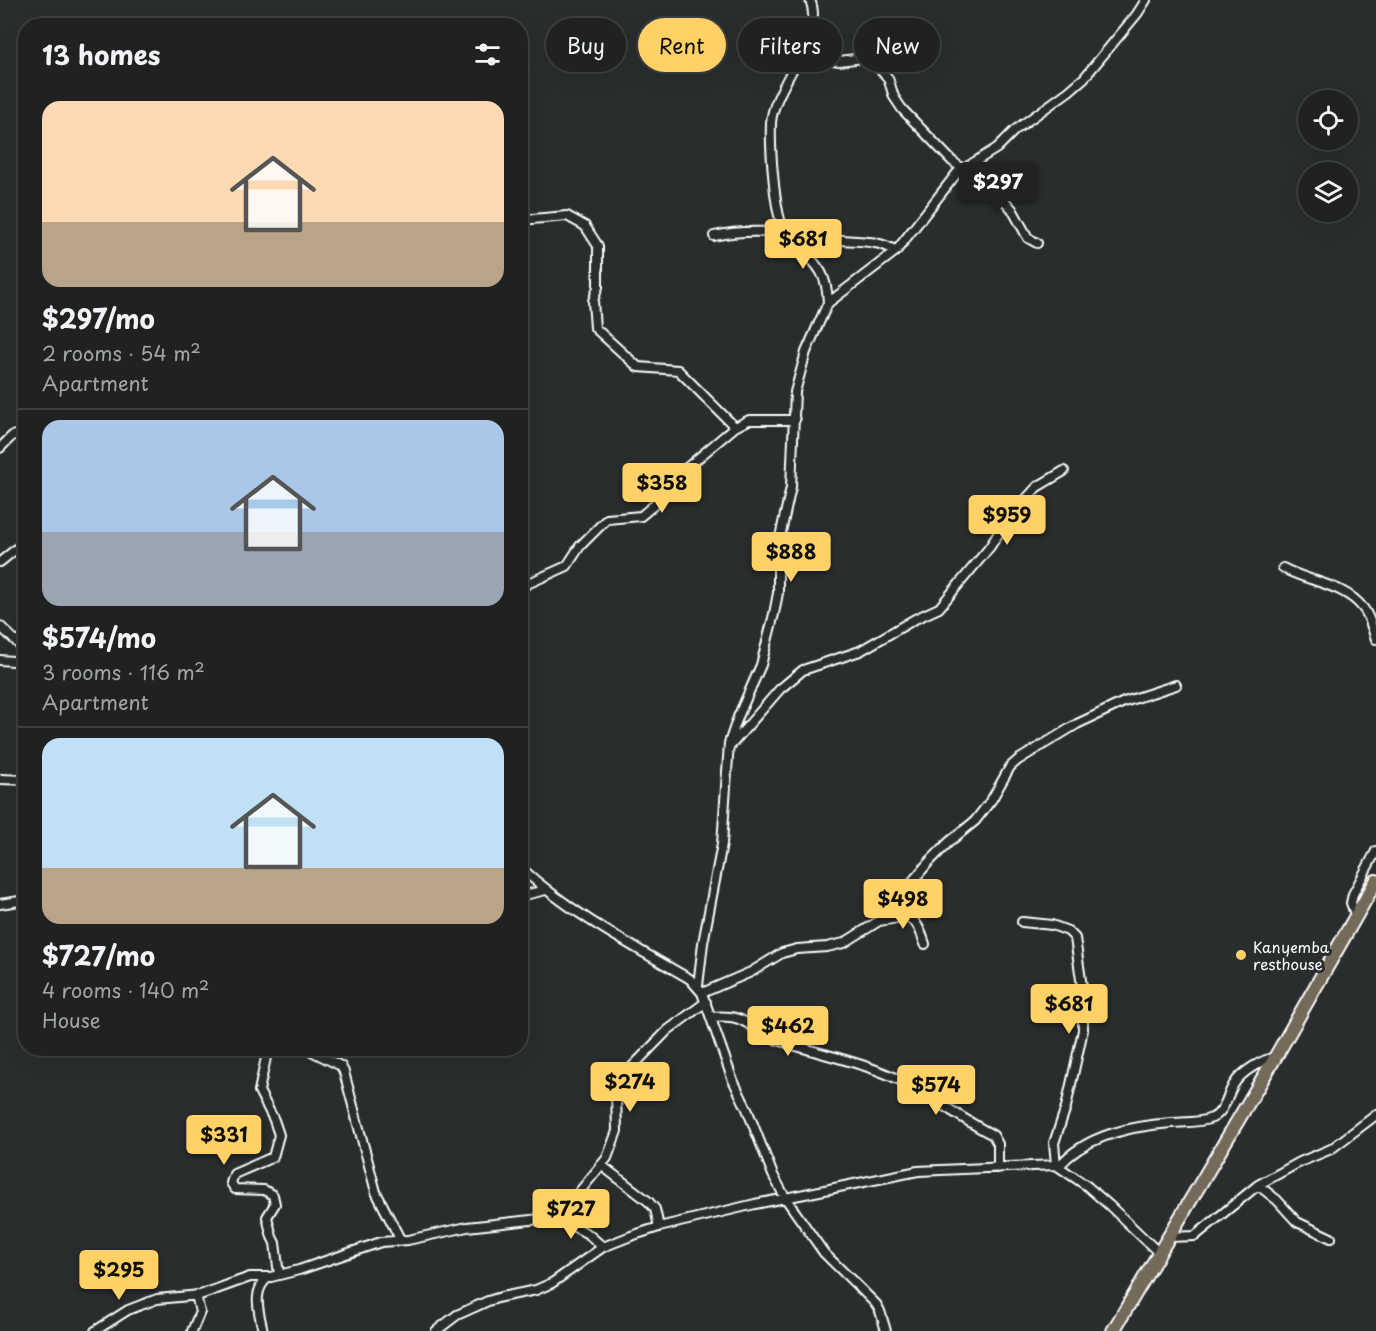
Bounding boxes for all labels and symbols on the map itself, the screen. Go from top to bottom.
pin: $297 [962,162,1034,213]
pin: $681 [767,219,839,270]
pin: $358 [626,463,698,514]
pin: $959 [971,495,1043,546]
pin: $888 [755,532,827,583]
pin: $498 [867,879,939,930]
place label: Kanyemba resthouse [1253,935,1330,975]
marker: Kanyemba resthouse [1234,948,1248,962]
pin: $681 [1033,984,1105,1035]
pin: $462 [752,1006,824,1057]
pin: $274 [594,1062,666,1113]
pin: $574 [900,1065,972,1116]
pin: $331 [188,1115,260,1166]
pin: $727 [535,1189,607,1240]
pin: $295 [83,1250,155,1301]

